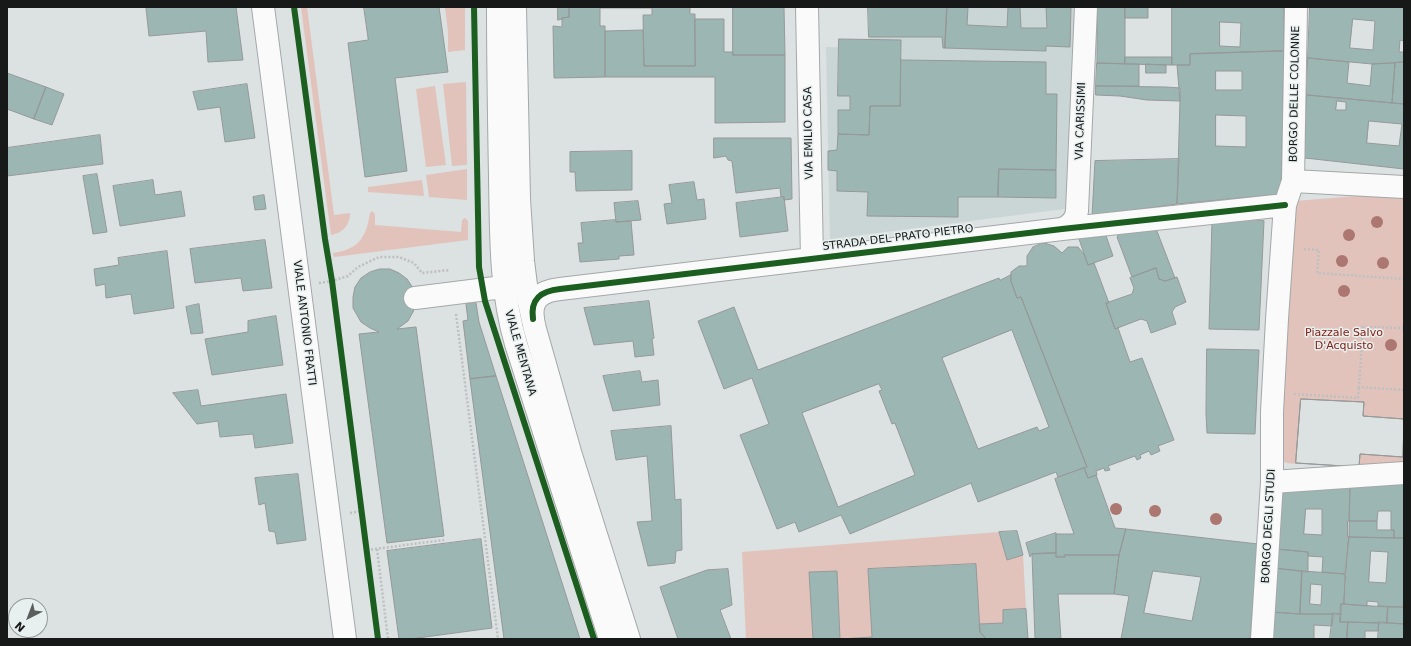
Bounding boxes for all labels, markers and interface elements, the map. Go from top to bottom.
street label: BORGO DELLE COLONNE [1287,26,1303,162]
street label: VIA CARISSIMI [1073,82,1089,160]
street label: VIA EMILIO CASA [802,86,816,180]
street label: STRADA DEL PRATO PIETRO [822,222,974,254]
street label: VIALE ANTONIO FRATTI [290,260,318,386]
street label: VIALE MENTANA [501,309,539,397]
park label: Piazzale Salvo D'Acquisto [1305,326,1383,352]
street label: BORGO DEGLI STUDI [1259,468,1279,584]
north arrow [8,598,48,638]
text: N [13,619,28,634]

